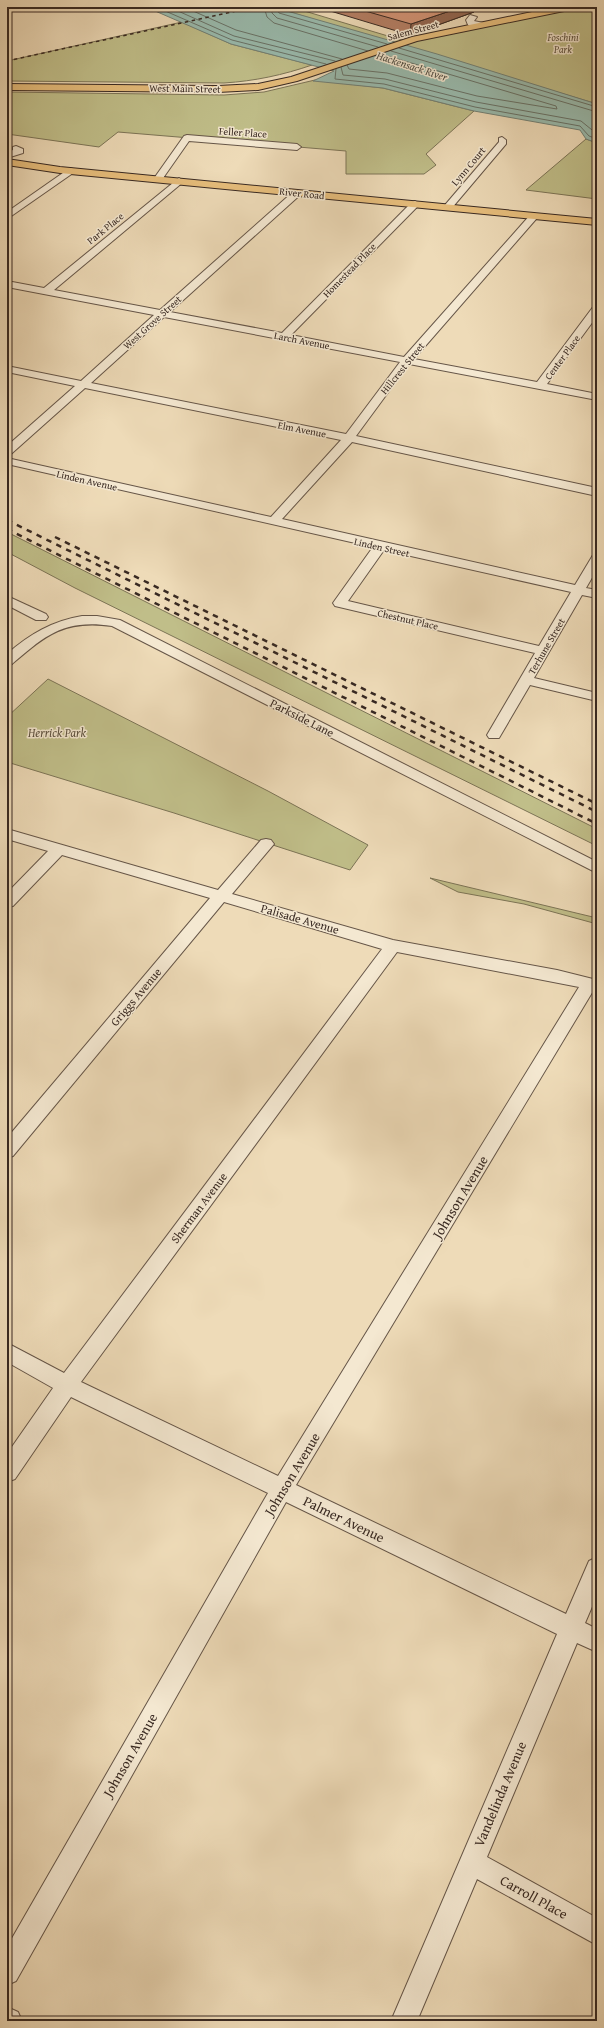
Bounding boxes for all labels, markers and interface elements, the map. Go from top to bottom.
street label: Salem Street [386,16,441,45]
park label: Foschini Park [546,30,579,57]
water label: Hackensack River [374,47,450,85]
street label: West Main Street [149,80,221,97]
street label: Feller Place [219,123,268,142]
street label: Lynn Court [448,143,489,189]
street label: River Road [279,184,326,203]
street label: Park Place [84,209,127,248]
street label: Homestead Place [319,239,380,301]
street label: West Grove Street [120,292,185,353]
street label: Larch Avenue [273,328,331,353]
street label: Center Place [541,331,584,383]
street label: Hillcrest Street [377,339,428,398]
street label: Elm Avenue [276,417,328,442]
street label: Linden Avenue [55,466,119,495]
street label: Linden Street [353,534,412,561]
street label: Chestnut Place [376,605,440,634]
street label: Terhune Street [524,615,569,677]
street label: Parkside Lane [267,694,338,741]
park label: Herrick Park [27,724,87,741]
street label: Palisade Avenue [259,899,342,938]
street label: Griggs Avenue [106,964,165,1030]
street label: Johnson Avenue [426,1151,493,1244]
street label: Sherman Avenue [166,1168,231,1247]
street label: Johnson Avenue [258,1428,325,1521]
street label: Palmer Avenue [300,1491,388,1547]
street label: Johnson Avenue [97,1709,162,1802]
street label: Vandelinda Avenue [469,1738,531,1850]
street label: Carroll Place [497,1870,572,1924]

